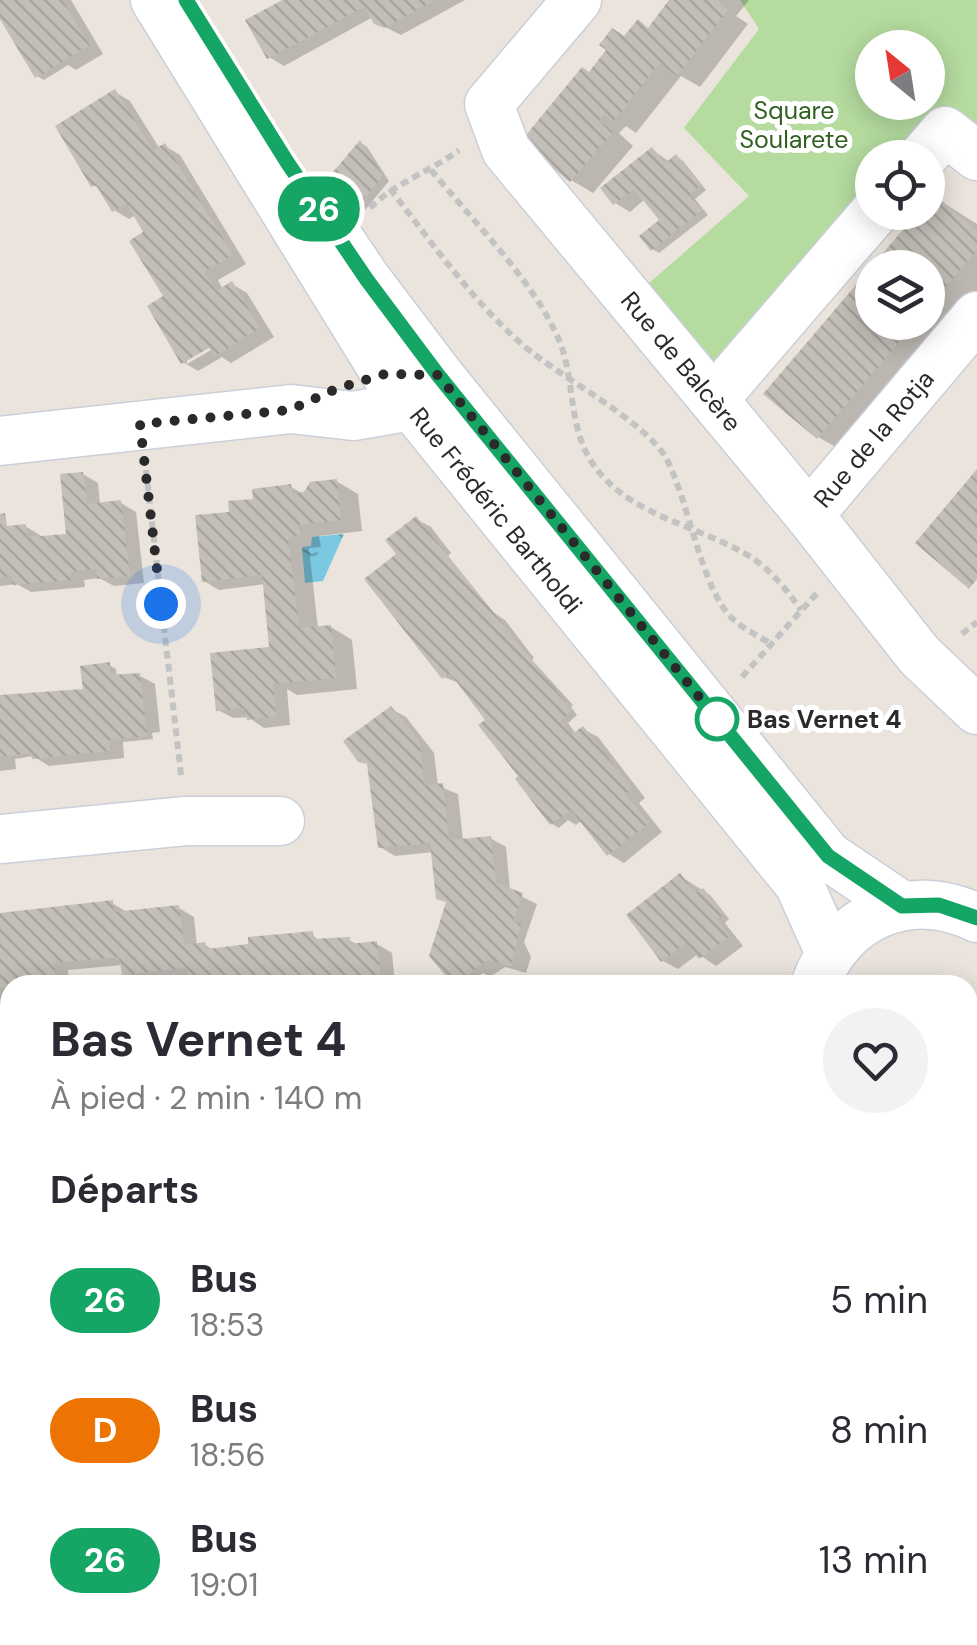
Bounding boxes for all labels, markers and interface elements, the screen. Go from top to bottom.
north arrow [855,30,945,120]
map controls [855,30,945,340]
park label: Square Soularete [739,94,849,156]
button: locate [855,140,945,230]
line badge: 26 [274,176,364,242]
text: 26 [298,186,340,232]
button: layers [855,250,945,340]
street label: Rue de Balcère [613,285,749,439]
street label: Rue de la Rotja [806,363,941,515]
street label: Rue Frédéric Bartholdi [402,401,590,621]
your location [136,579,186,629]
marker: Bas Vernet 4 [696,698,738,740]
place label: Bas Vernet 4 [747,703,901,736]
text: Bas Vernet 4 [50,1008,347,1071]
button: heart [823,1008,928,1113]
text: À pied · 2 min · 140 m [50,1077,362,1119]
text: Départs [50,1165,199,1215]
text: Bus [190,1254,258,1304]
text: 5 min [830,1275,928,1325]
text: 26 [84,1277,126,1323]
text: 18:53 [190,1304,264,1346]
text: Bus [190,1384,258,1434]
text: 8 min [830,1405,928,1455]
text: D [93,1407,117,1453]
text: 18:56 [190,1434,266,1476]
text: Bus [190,1514,258,1564]
text: 13 min [819,1535,928,1585]
text: 26 [84,1537,126,1583]
text: 19:01 [190,1564,258,1606]

